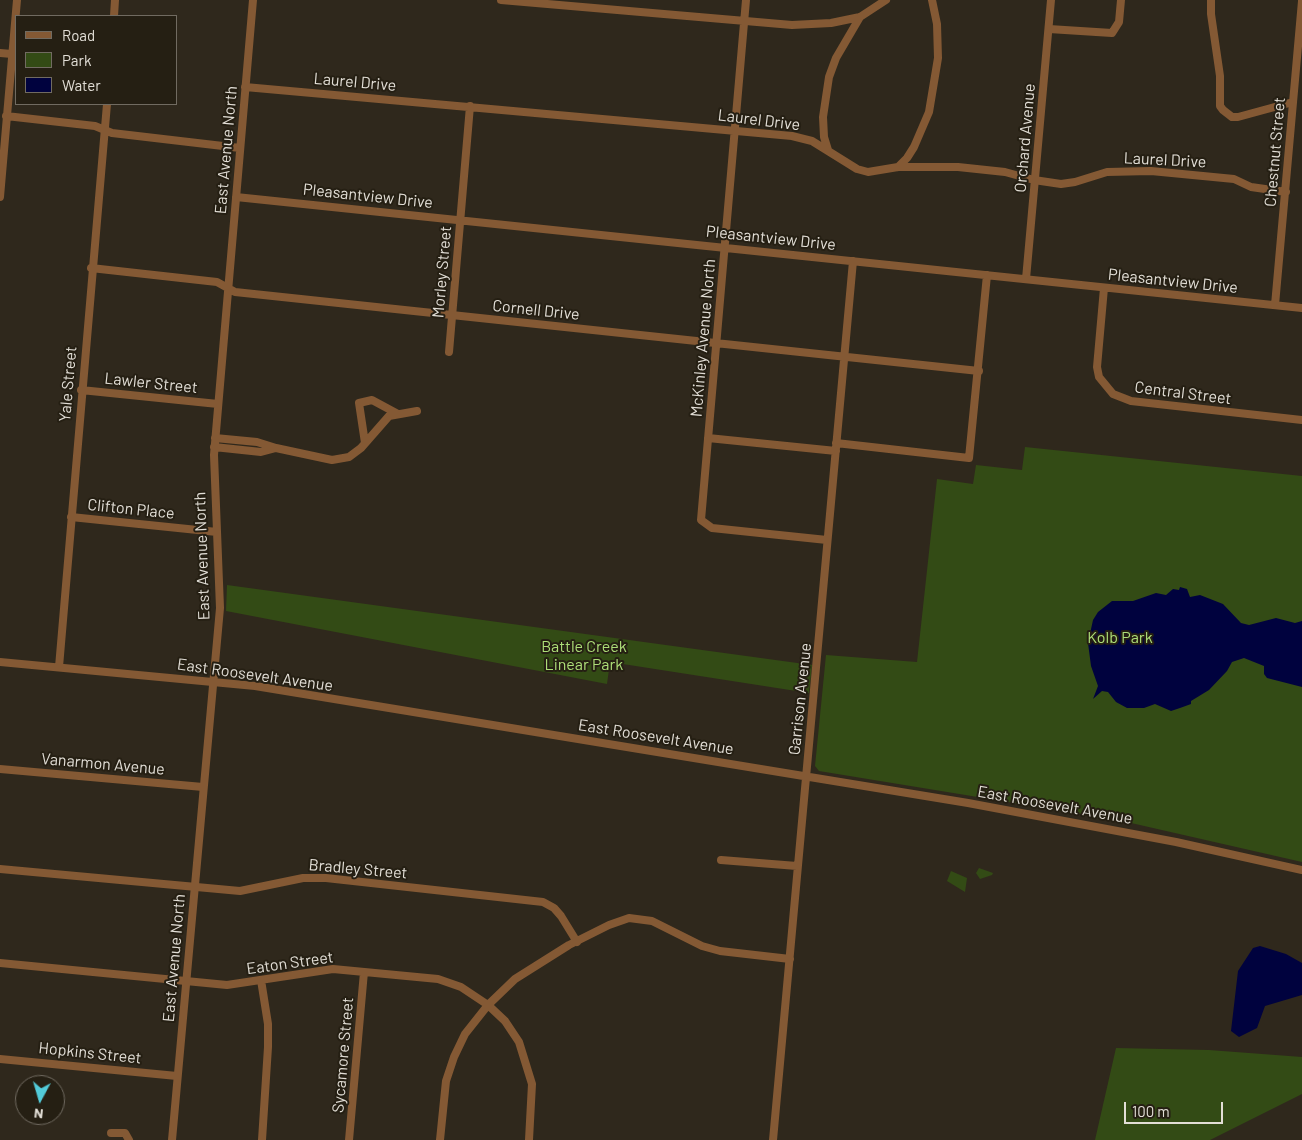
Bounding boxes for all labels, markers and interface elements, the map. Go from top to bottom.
legend [15,15,178,105]
text: Road [62,26,95,44]
text: Park [62,51,91,69]
street label: Laurel Drive [313,69,397,95]
text: Water [62,76,101,94]
street label: Orchard Avenue [1011,83,1039,193]
street label: East Avenue North [211,85,241,215]
street label: Chestnut Street [1261,96,1289,208]
street label: Laurel Drive [717,105,801,135]
street label: Laurel Drive [1123,148,1207,172]
street label: Pleasantview Drive [302,180,434,212]
street label: Pleasantview Drive [705,222,837,254]
street label: Morley Street [428,225,456,319]
street label: McKinley Avenue North [687,258,719,418]
street label: Pleasantview Drive [1107,265,1239,297]
street label: Cornell Drive [491,296,581,324]
street label: Yale Street [55,345,81,423]
street label: Lawler Street [103,369,199,397]
street label: Central Street [1134,378,1232,408]
street label: East Avenue North [190,491,214,621]
street label: Clifton Place [87,495,175,523]
park label: Kolb Park [1087,628,1153,648]
park label: Battle Creek Linear Park [541,637,627,675]
street label: Garrison Avenue [785,642,815,756]
street label: East Roosevelt Avenue [176,655,334,695]
street label: East Roosevelt Avenue [577,715,735,759]
street label: Vanarmon Avenue [40,749,166,779]
street label: East Roosevelt Avenue [976,782,1134,828]
street label: Bradley Street [308,855,408,883]
street label: East Avenue North [159,893,189,1023]
street label: Eaton Street [245,947,335,979]
street label: Sycamore Street [328,996,358,1114]
street label: Hopkins Street [38,1038,142,1068]
north arrow [15,1075,65,1125]
scale bar [1127,1092,1226,1124]
text: 100 m [1132,1102,1170,1120]
text: N [33,1105,44,1123]

